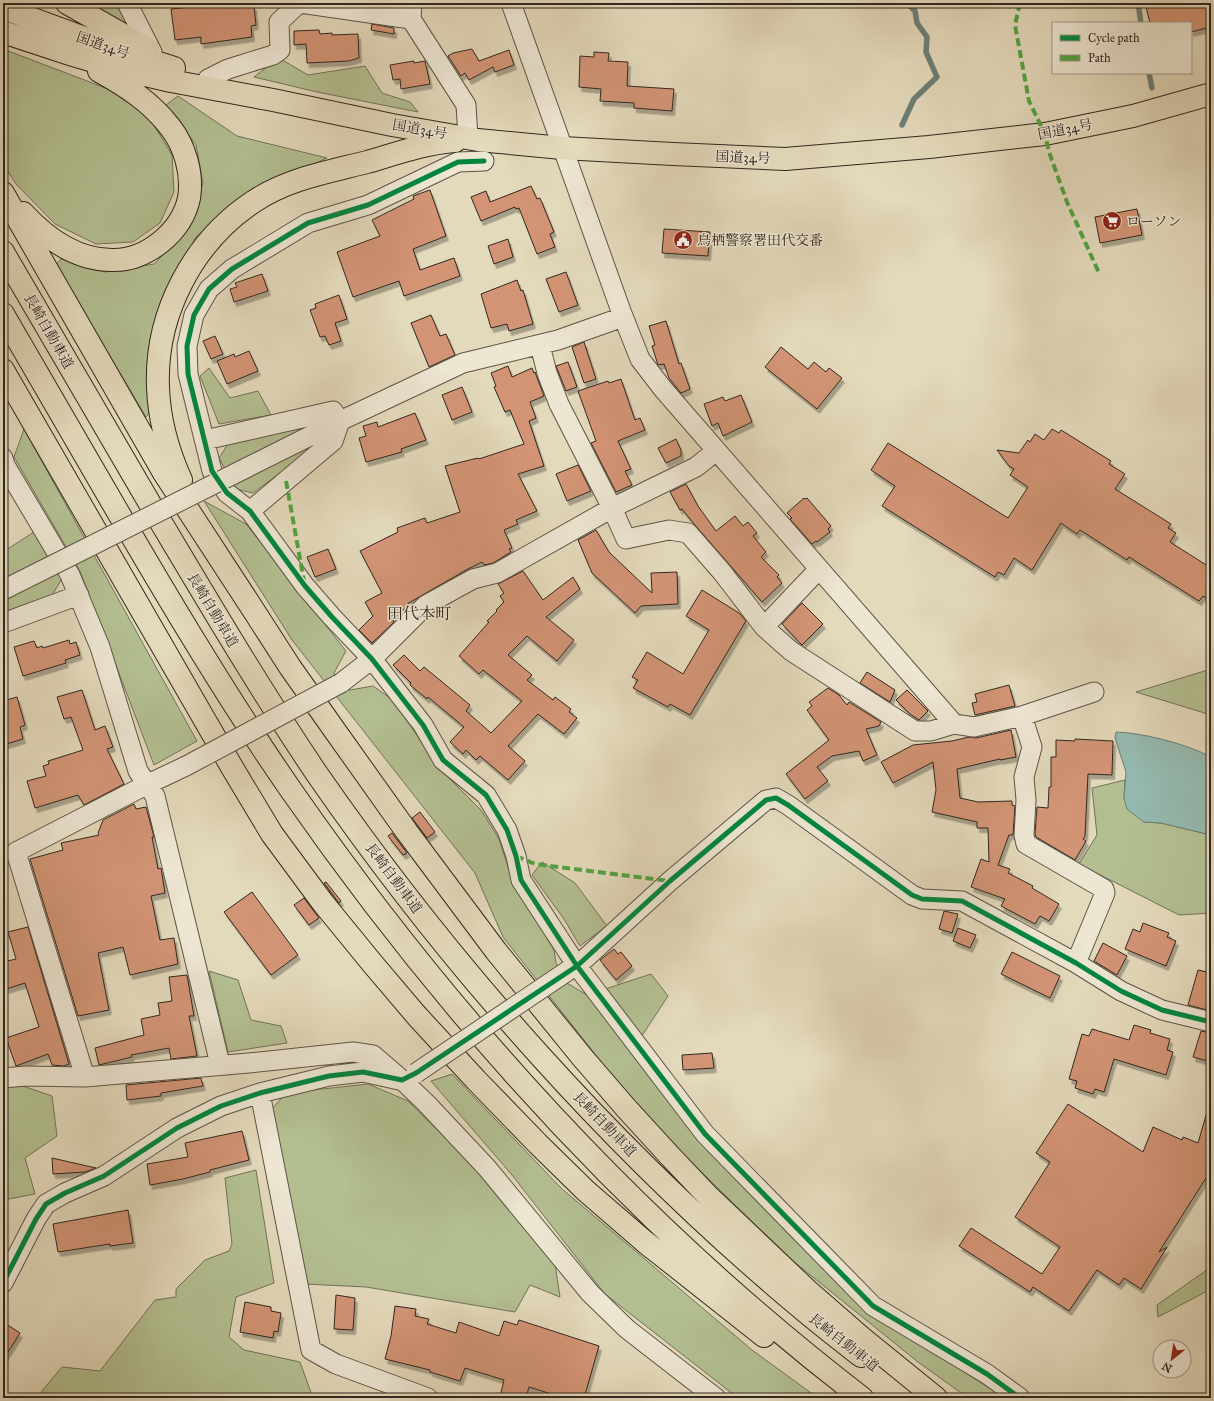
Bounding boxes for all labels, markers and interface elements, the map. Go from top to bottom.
legend [1052,22,1192,74]
street label: 国道34号 [74,28,132,63]
text: Cycle path [1088,31,1140,45]
text: Path [1088,51,1111,65]
street label: 国道34号 [391,116,449,143]
street label: 国道34号 [1036,116,1094,143]
street label: 国道34号 [715,148,771,167]
supermarket icon: ローソン [1101,210,1123,232]
place label: ローソン [1126,213,1181,230]
public building icon: 鳥栖警察署田代交番 [672,229,694,251]
place label: 鳥栖警察署田代交番 [697,232,823,249]
street label: 長崎自動車道 [20,291,77,372]
street label: 長崎自動車道 [184,570,241,651]
district label: 田代本町 [387,604,451,623]
street label: 長崎自動車道 [362,840,426,917]
street label: 長崎自動車道 [569,1088,640,1160]
street label: 長崎自動車道 [805,1310,882,1375]
north arrow [1152,1339,1192,1379]
text: N [1159,1359,1175,1375]

